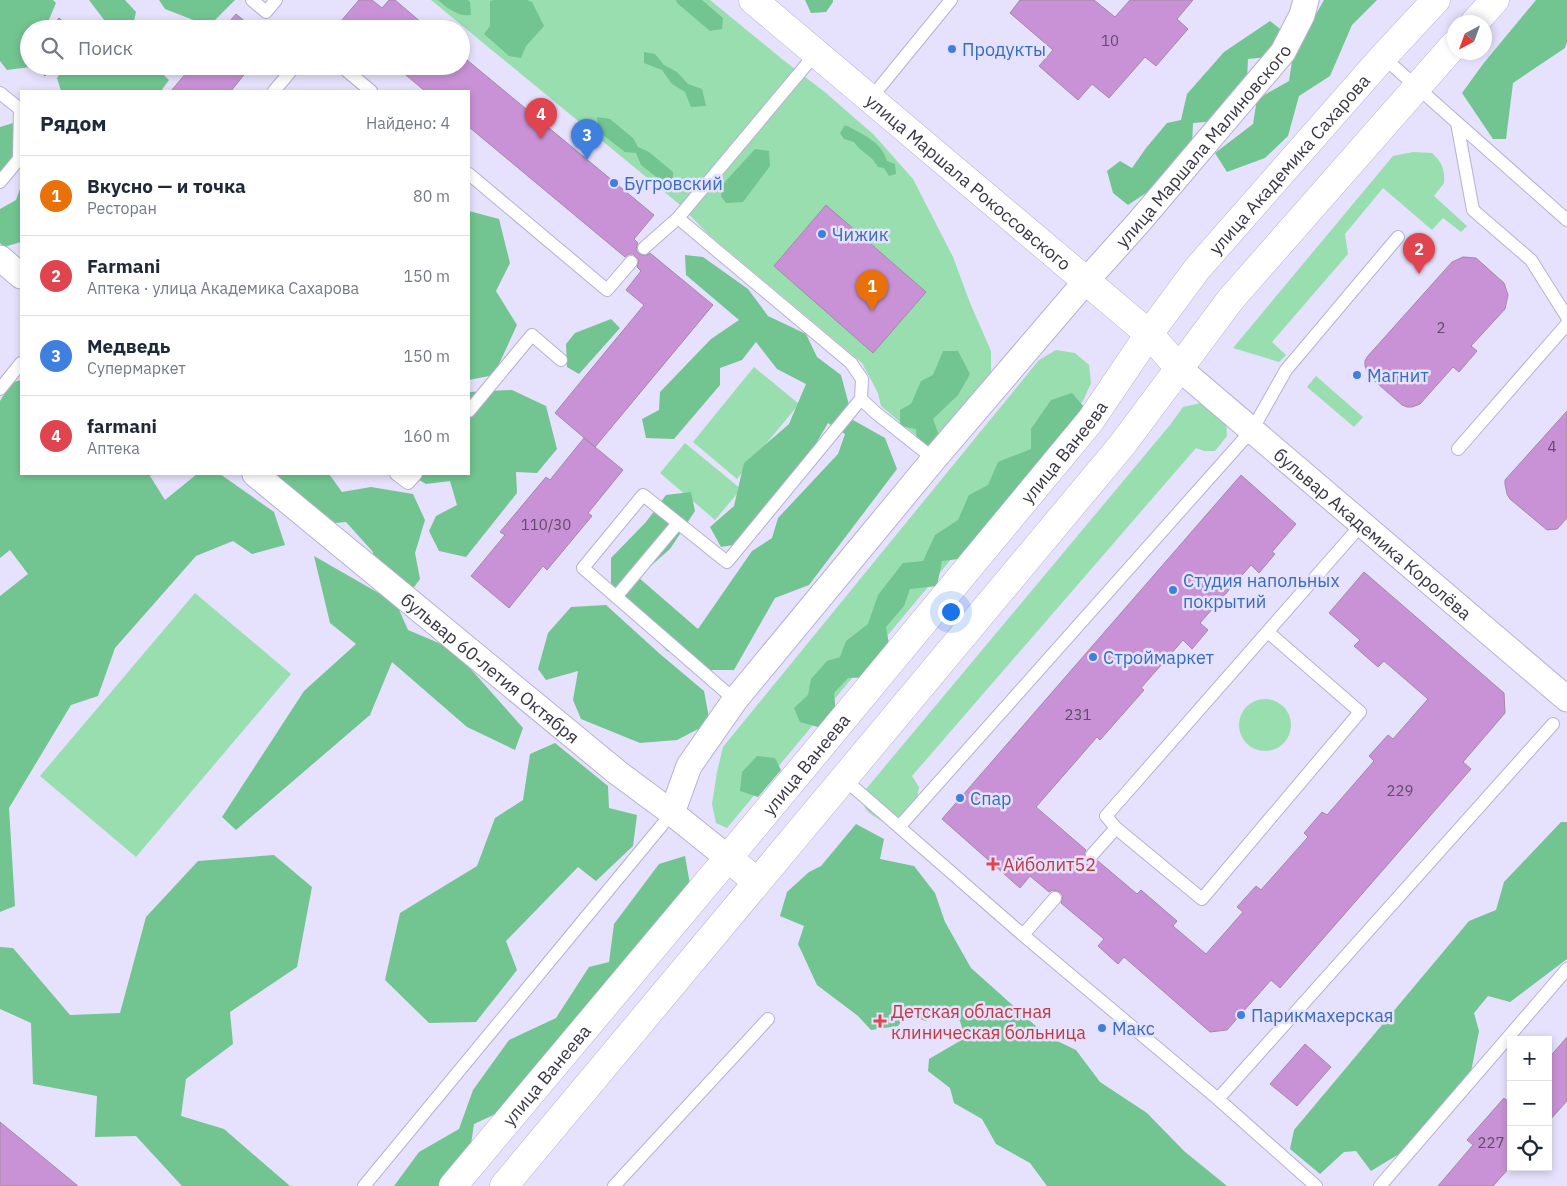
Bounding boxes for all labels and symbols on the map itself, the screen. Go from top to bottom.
north arrow [1447,15,1492,60]
house number: 10 [1101,31,1119,50]
place label: Продукты [962,38,1046,61]
street label: улица Маршала Малиновского [1110,41,1296,252]
marker: Продукты [946,43,958,55]
street label: улица Академика Сахарова [1204,69,1375,259]
street label: улица Маршала Рокоссовского [861,89,1076,275]
pin: 4 [525,98,557,139]
pin: 3 [571,119,603,160]
place label: Бугровский [624,172,723,195]
marker: Бугровский [608,177,620,189]
place label: Чижик [832,223,889,246]
marker: Чижик [816,228,828,240]
pin: 2 [1403,233,1435,274]
pin: 1 [856,270,888,311]
house number: 2 [1436,318,1446,337]
place label: Магнит [1367,364,1429,387]
marker: Магнит [1351,369,1363,381]
street label: улица Ванеева [1015,396,1112,508]
house number: 4 [1547,437,1557,456]
street label: бульвар Академика Королёва [1269,443,1477,625]
house number: 110/30 [521,515,571,534]
place label: Студия напольных покрытий [1183,569,1340,613]
marker: Студия напольных покрытий [1167,584,1179,596]
street label: бульвар 60-летия Октября [396,588,584,748]
your location [938,599,964,625]
place label: Строймаркет [1103,646,1215,669]
marker: Строймаркет [1087,651,1099,663]
house number: 231 [1064,705,1092,724]
street label: улица Ванеева [757,708,855,820]
house number: 229 [1386,781,1414,800]
place label: Спар [970,787,1012,810]
marker: Спар [954,792,966,804]
place label: Айболит52 [1003,853,1096,876]
marker: Айболит52 [987,858,999,870]
place label: Детская областная клиническая больница [891,1000,1086,1044]
place label: Парикмахерская [1251,1004,1394,1027]
marker: Парикмахерская [1235,1009,1247,1021]
marker: Детская областная клиническая больница [873,1014,887,1028]
place label: Макс [1112,1017,1155,1040]
street label: улица Ванеева [497,1019,596,1130]
marker: Макс [1096,1022,1108,1034]
house number: 227 [1477,1133,1505,1152]

